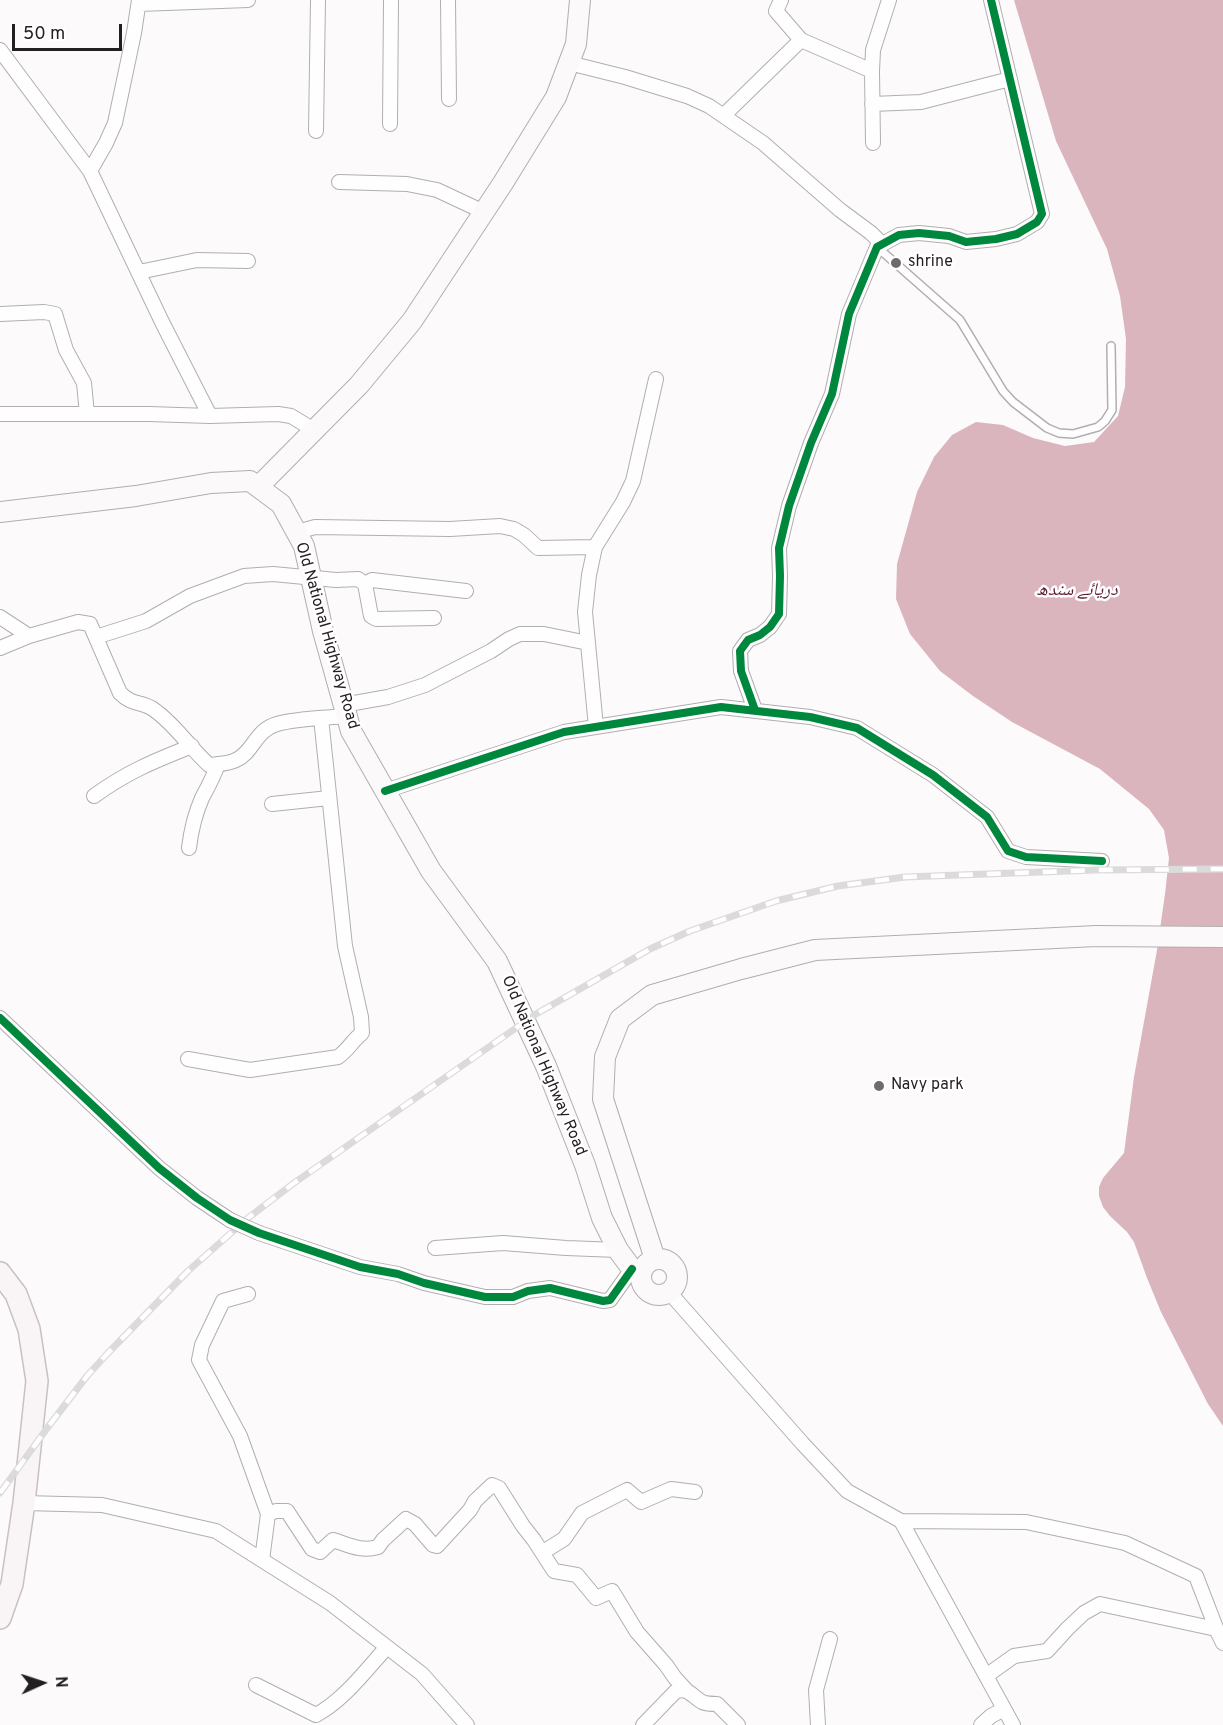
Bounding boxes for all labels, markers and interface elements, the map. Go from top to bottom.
scale bar [15,12,124,50]
text: 50 m [23,23,65,46]
place label: shrine [908,253,953,273]
marker: shrine [889,256,903,270]
street label: Old National Highway Road [290,540,362,732]
water label: دریائے سندھ [1036,580,1118,602]
street label: Old National Highway Road [496,973,590,1159]
place label: Navy park [891,1076,964,1096]
marker: Navy park [872,1079,886,1093]
north arrow [12,1653,72,1713]
text: N [50,1676,70,1688]

